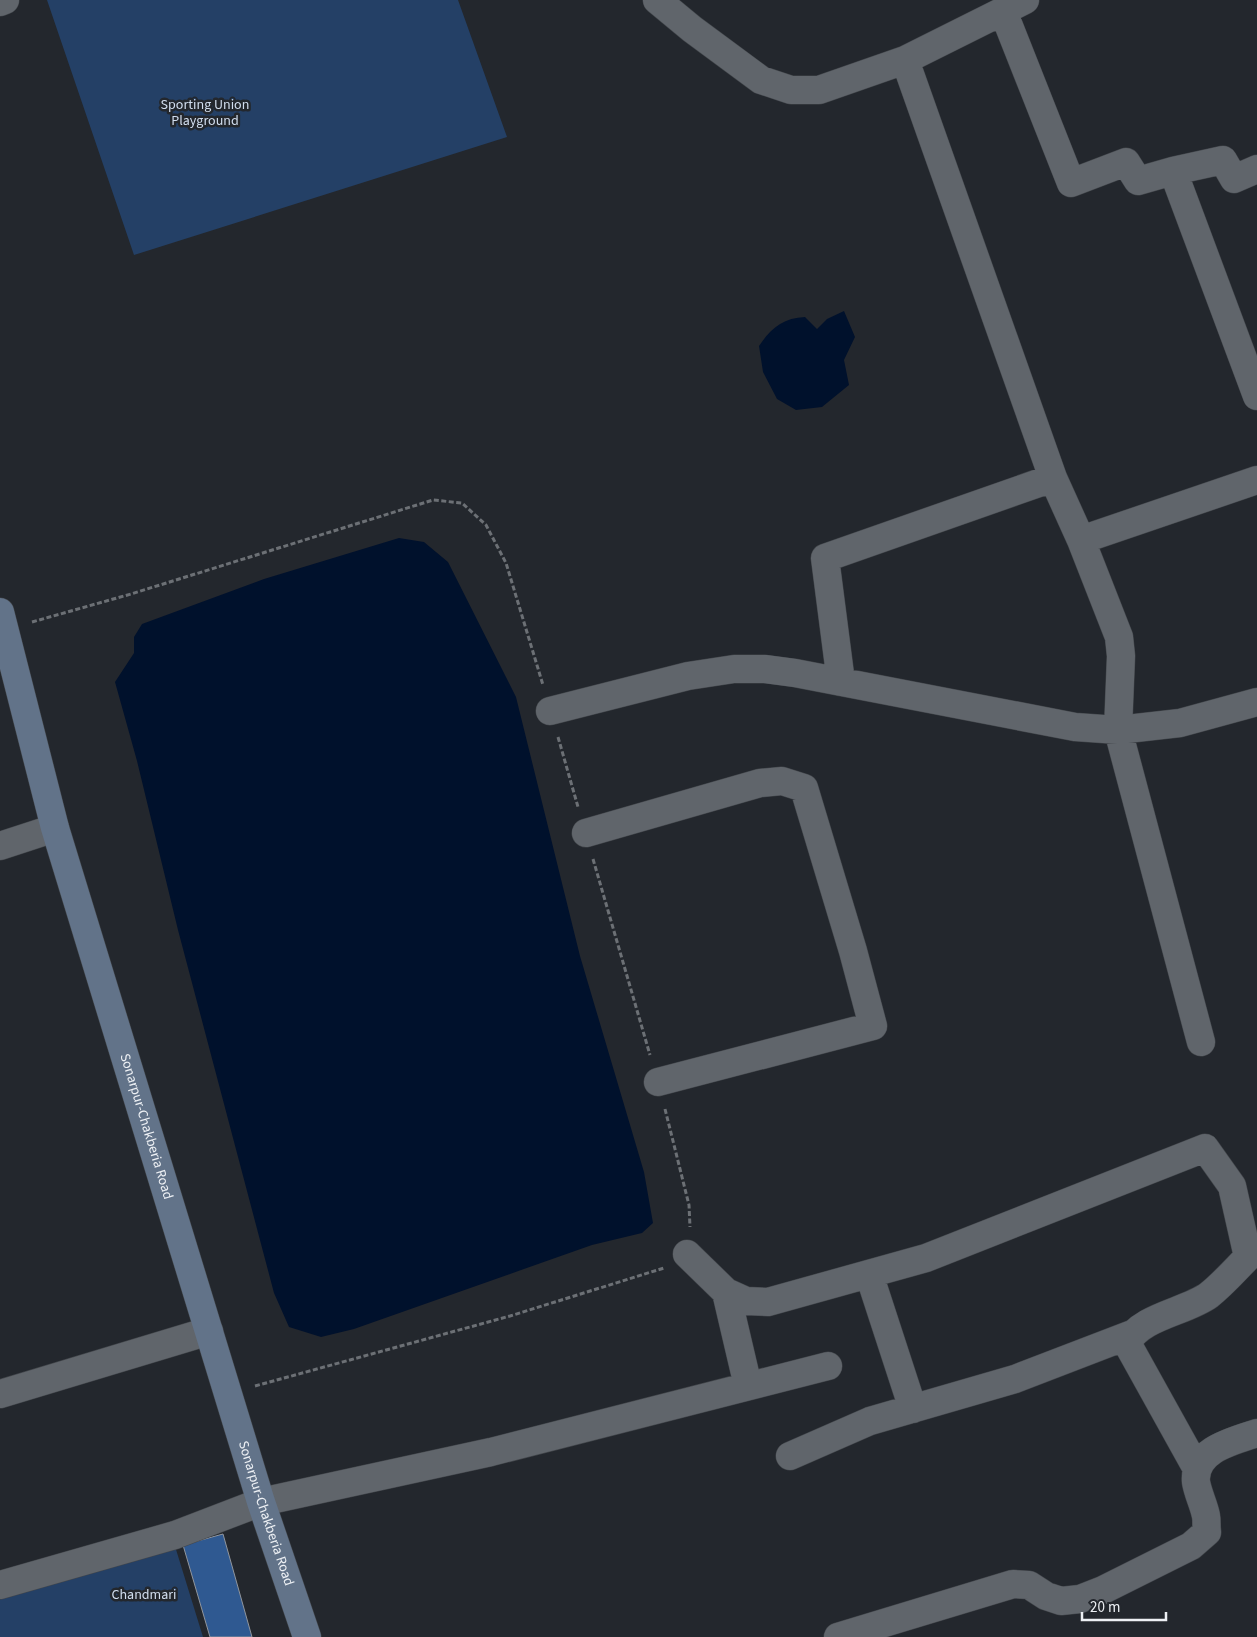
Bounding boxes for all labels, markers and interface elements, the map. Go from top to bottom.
park label: Sporting Union Playground [161,95,249,131]
street label: Sonarpur-Chakberia Road [115,1051,178,1202]
street label: Sonarpur-Chakberia Road [233,1438,299,1589]
park label: Chandmari [111,1585,177,1605]
scale bar [1082,1590,1166,1622]
text: 20 m [1090,1597,1120,1618]

